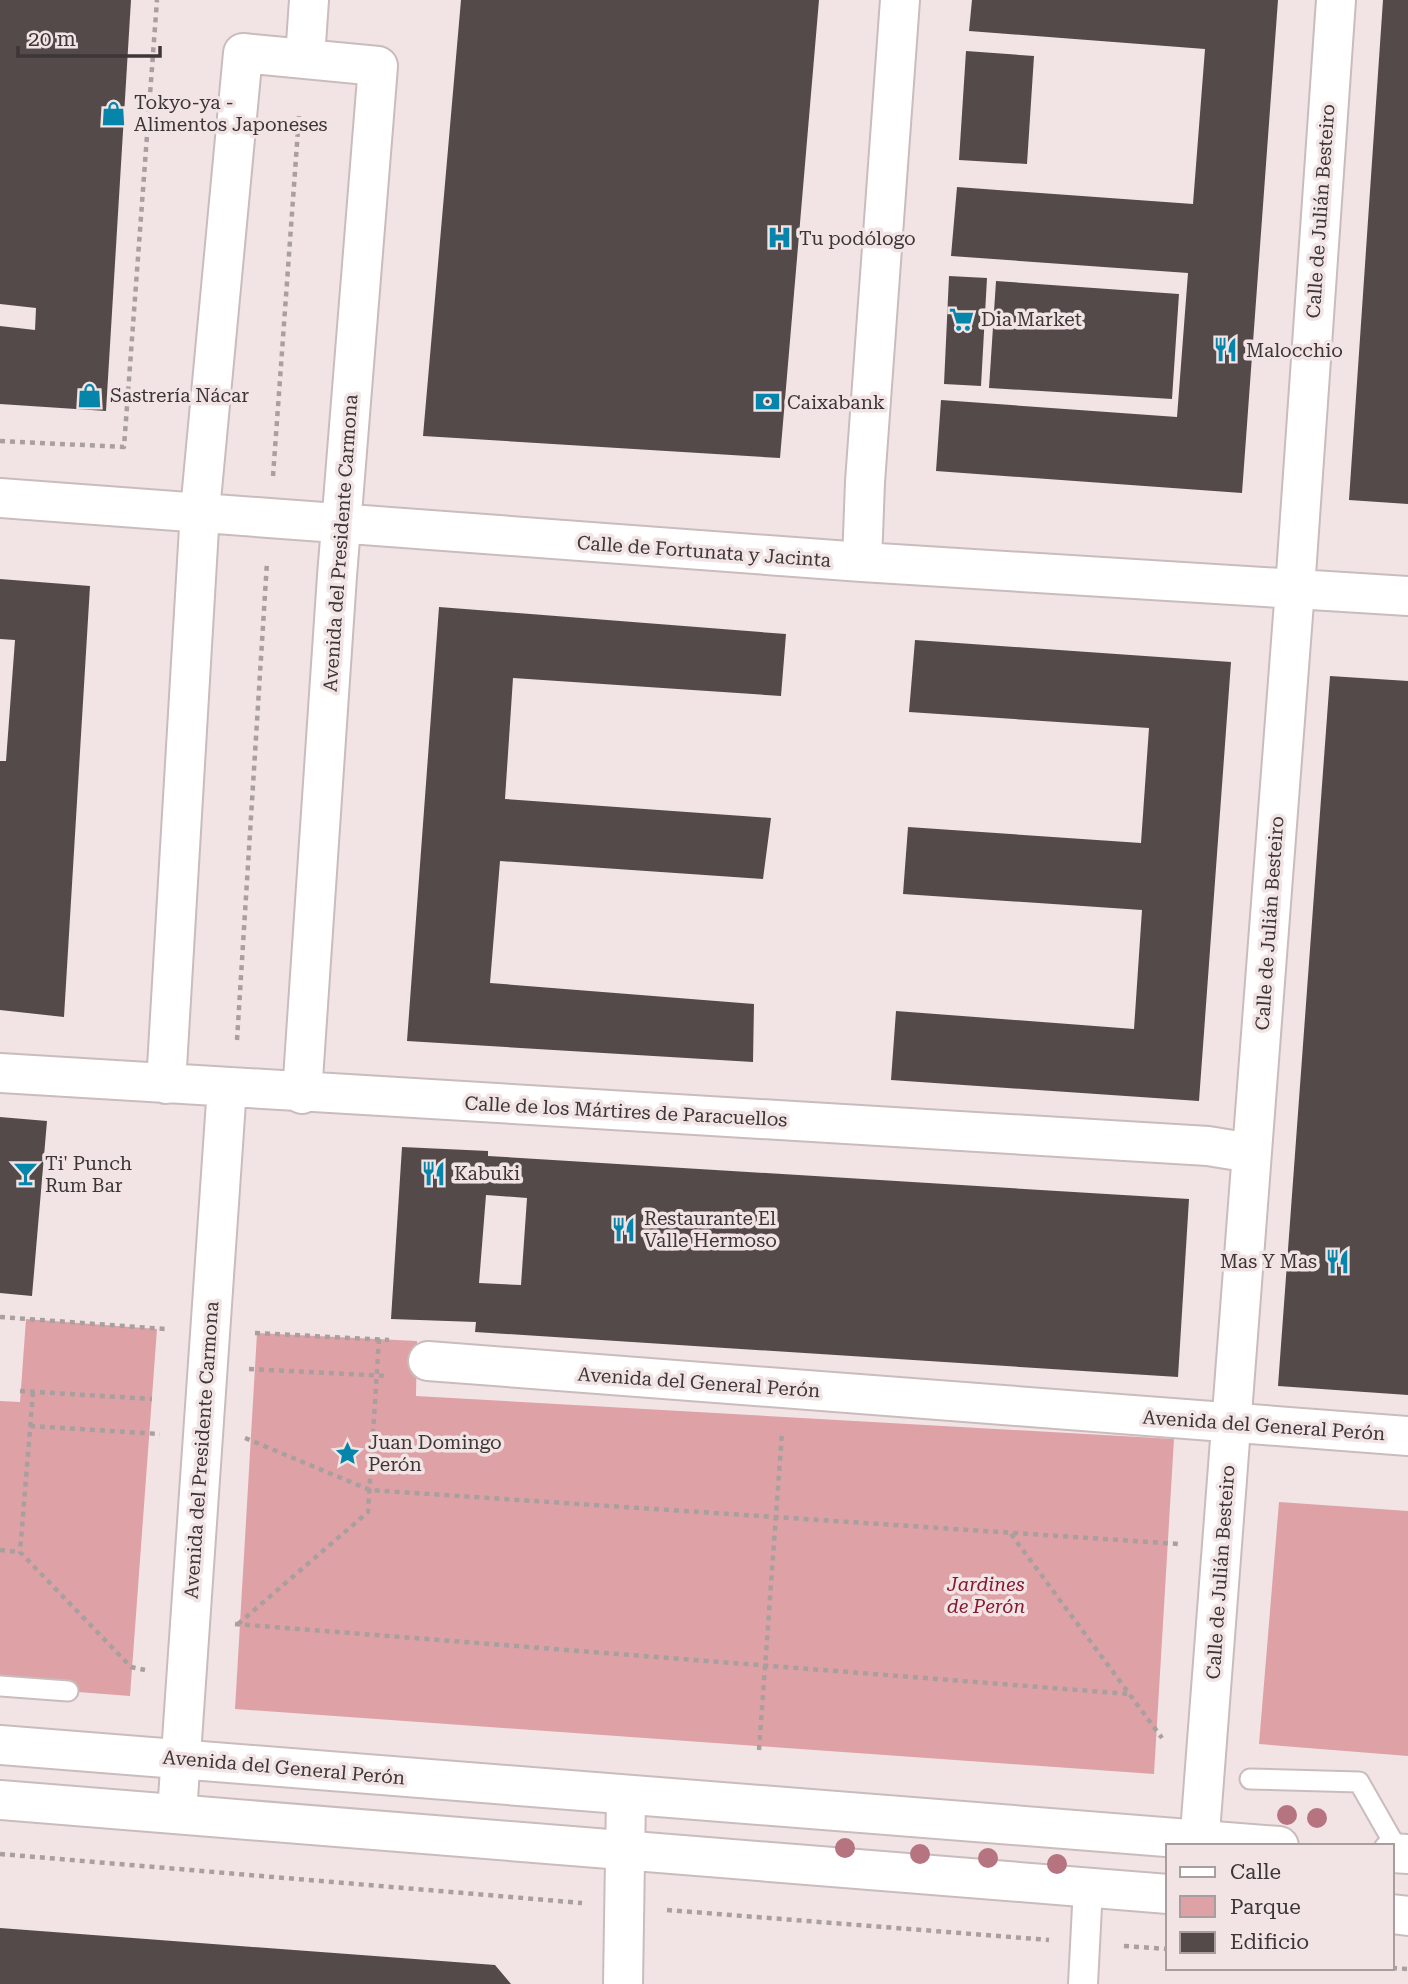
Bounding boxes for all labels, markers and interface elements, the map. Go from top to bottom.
scale bar [18,14,159,58]
text: 20 m [28,27,76,51]
place label: Tokyo-ya - Alimentos Japoneses [134,91,328,136]
shop icon: Tokyo-ya - Alimentos Japoneses [100,99,128,127]
street label: Calle de Julián Besteiro [1302,103,1339,319]
hospital icon: Tu podólogo [765,224,793,252]
place label: Tu podólogo [799,227,916,250]
supermarket icon: Dia Market [947,305,975,333]
place label: Dia Market [981,308,1082,331]
restaurant icon: Malocchio [1212,336,1240,364]
place label: Malocchio [1246,339,1343,362]
shop icon: Sastrería Nácar [76,381,104,409]
place label: Sastrería Nácar [110,384,249,407]
bank icon: Caixabank [753,388,781,416]
place label: Caixabank [787,391,885,414]
street label: Avenida del Presidente Carmona [319,393,362,693]
street label: Calle de Fortunata y Jacinta [576,531,832,572]
street label: Calle de Julián Besteiro [1251,815,1288,1031]
street label: Calle de los Mártires de Paracuellos [464,1092,788,1131]
place label: Ti' Punch Rum Bar [45,1152,132,1197]
restaurant icon: Kabuki [420,1159,448,1187]
bar icon: Ti' Punch Rum Bar [11,1160,39,1188]
place label: Kabuki [454,1162,520,1185]
place label: Restaurante El Valle Hermoso [644,1207,777,1252]
restaurant icon: Restaurante El Valle Hermoso [610,1215,638,1243]
restaurant icon: Mas Y Mas [1323,1247,1351,1275]
place label: Mas Y Mas [1220,1250,1317,1273]
street label: Avenida del Presidente Carmona [180,1300,223,1600]
street label: Avenida del General Perón [577,1363,821,1402]
street label: Avenida del General Perón [1142,1406,1386,1445]
place label: Juan Domingo Perón [368,1431,502,1476]
place icon: Juan Domingo Perón [334,1439,362,1467]
street label: Calle de Julián Besteiro [1202,1464,1239,1680]
park label: Jardines de Perón [946,1573,1025,1618]
street label: Avenida del General Perón [162,1745,406,1790]
legend [1166,1844,1394,1970]
text: Calle [1230,1860,1281,1884]
text: Parque [1230,1895,1301,1919]
text: Edificio [1230,1930,1309,1954]

